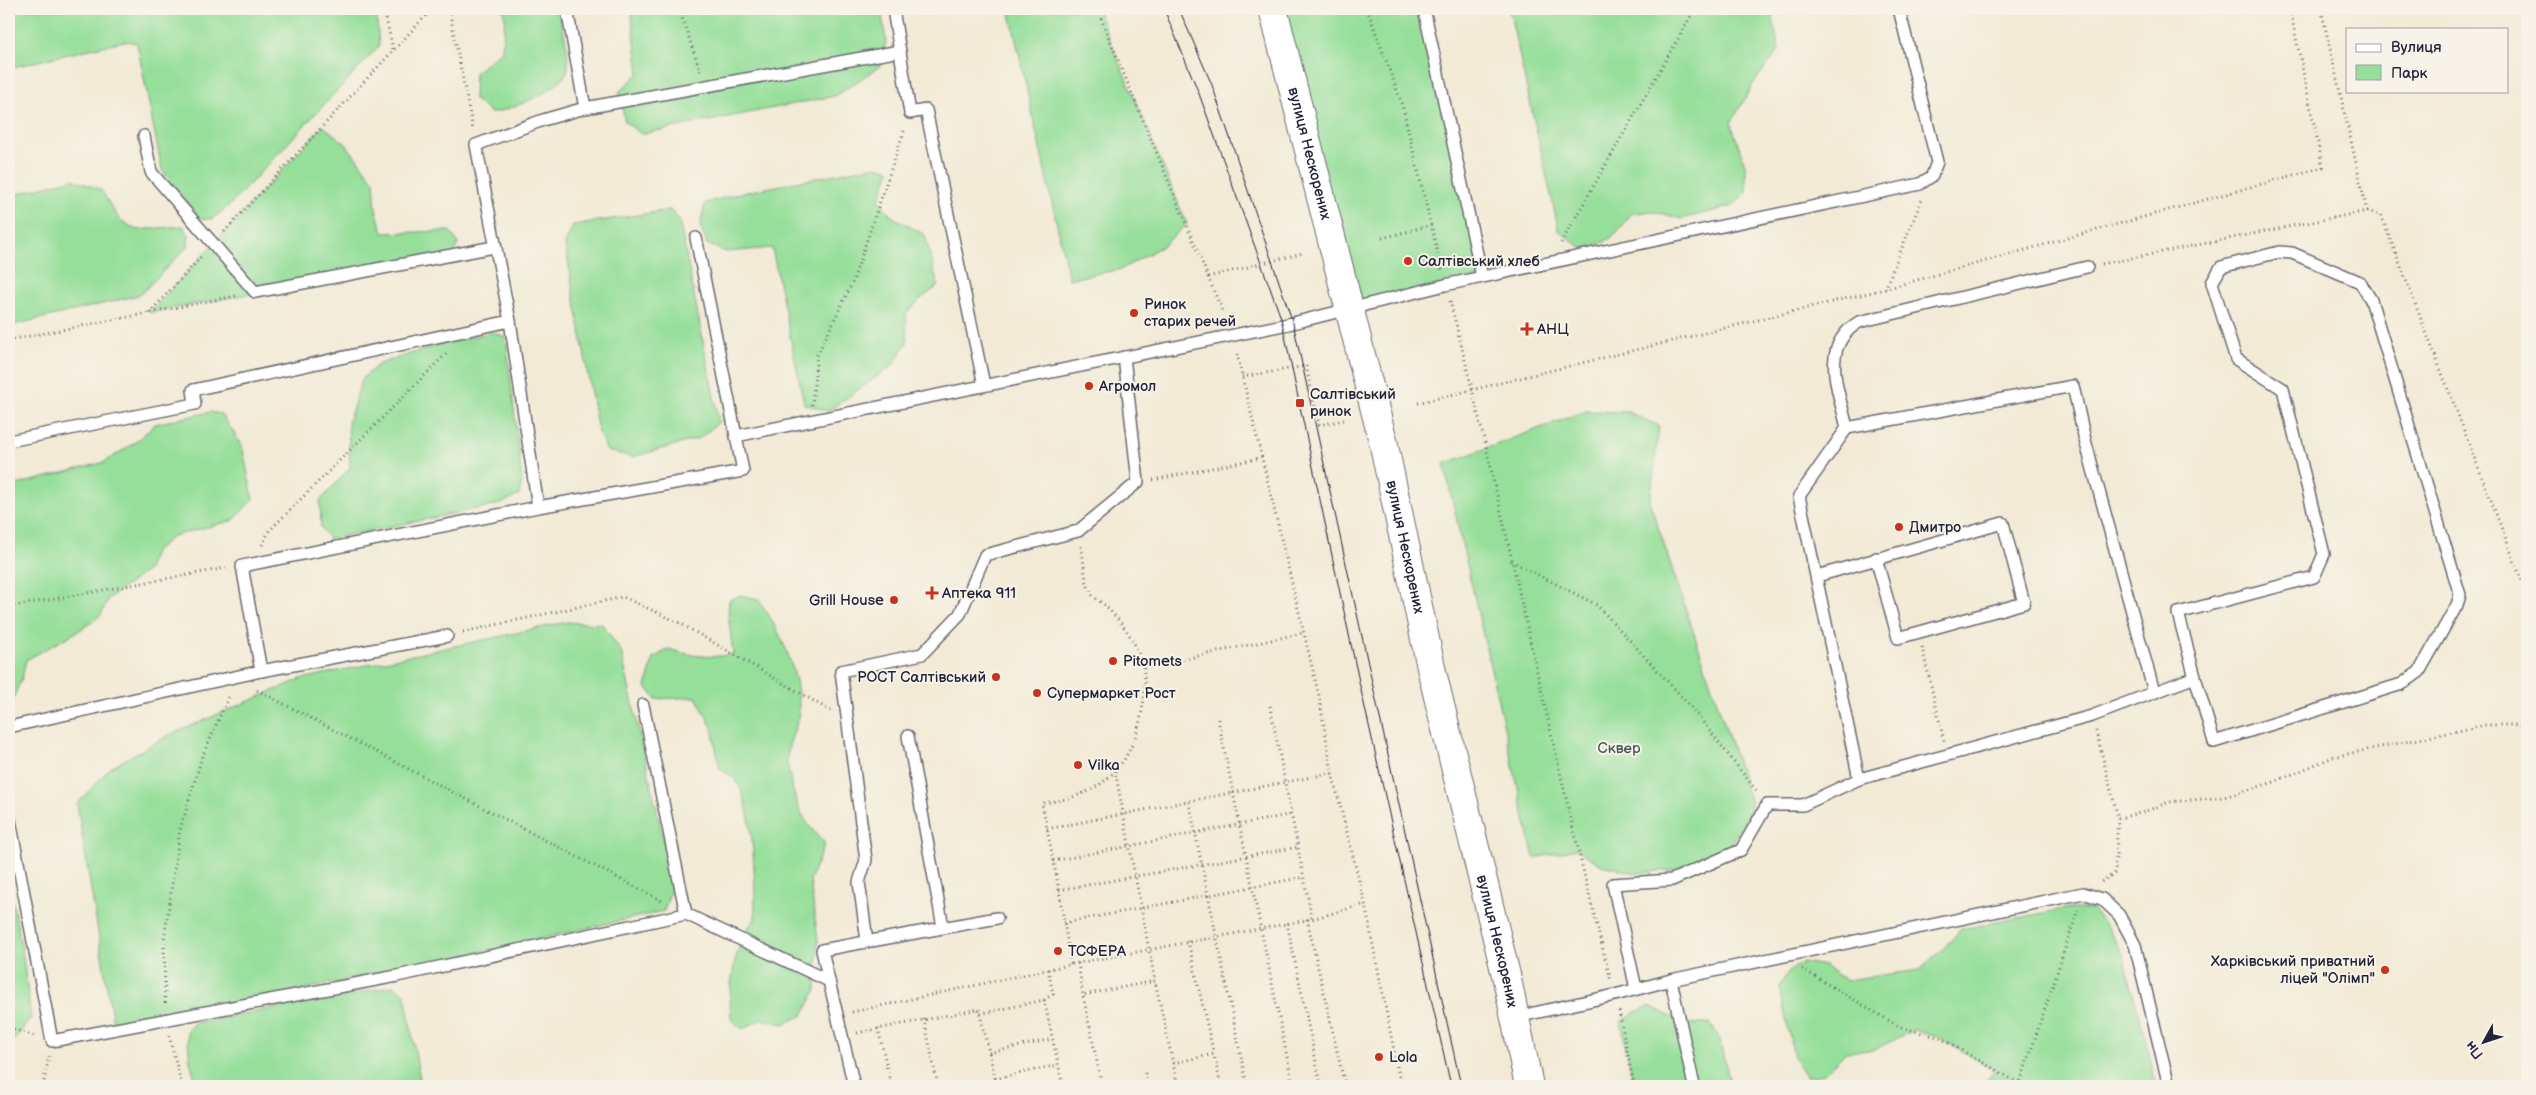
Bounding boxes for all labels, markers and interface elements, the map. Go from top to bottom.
legend [2346,28,2508,92]
text: Вулиця [2391,38,2442,57]
text: Парк [2391,64,2428,83]
street label: вулиця Нескорених [1283,85,1335,222]
place label: Салтівський хлеб [1418,252,1540,271]
marker: Салтівський хлеб [1402,255,1414,267]
place label: Ринок старих речей [1144,295,1236,331]
marker: Ринок старих речей [1128,307,1140,319]
place label: АНЦ [1536,320,1569,339]
marker: АНЦ [1521,323,1533,335]
place label: Агромол [1098,377,1156,396]
marker: Агромол [1083,380,1095,392]
place label: Салтівський ринок [1310,385,1396,421]
marker: Салтівський ринок [1294,397,1306,409]
street label: вулиця Нескорених [1382,479,1428,616]
place label: Дмитро [1909,518,1961,537]
marker: Дмитро [1893,521,1905,533]
place label: Аптека 911 [941,584,1016,603]
marker: Аптека 911 [926,587,938,599]
place label: Grill House [809,591,884,610]
marker: Grill House [888,594,900,606]
place label: Pitomets [1123,652,1182,671]
marker: Pitomets [1107,655,1119,667]
place label: РОСТ Салтівський [857,668,986,687]
marker: РОСТ Салтівський [990,671,1002,683]
place label: Супермаркет Рост [1047,684,1176,703]
marker: Супермаркет Рост [1031,687,1043,699]
park label: Сквер [1598,739,1641,758]
place label: Vilka [1088,756,1120,775]
marker: Vilka [1072,759,1084,771]
street label: вулиця Нескорених [1472,873,1522,1010]
place label: ТСФЕРА [1068,942,1127,961]
marker: ТСФЕРА [1052,945,1064,957]
place label: Харківський приватний ліцей "Олімп" [2211,952,2375,988]
marker: Харківський приватний ліцей "Олімп" [2379,964,2391,976]
north arrow [2458,1018,2508,1068]
text: Пн [2462,1037,2487,1063]
place label: Lola [1389,1048,1417,1067]
marker: Lola [1373,1051,1385,1063]

